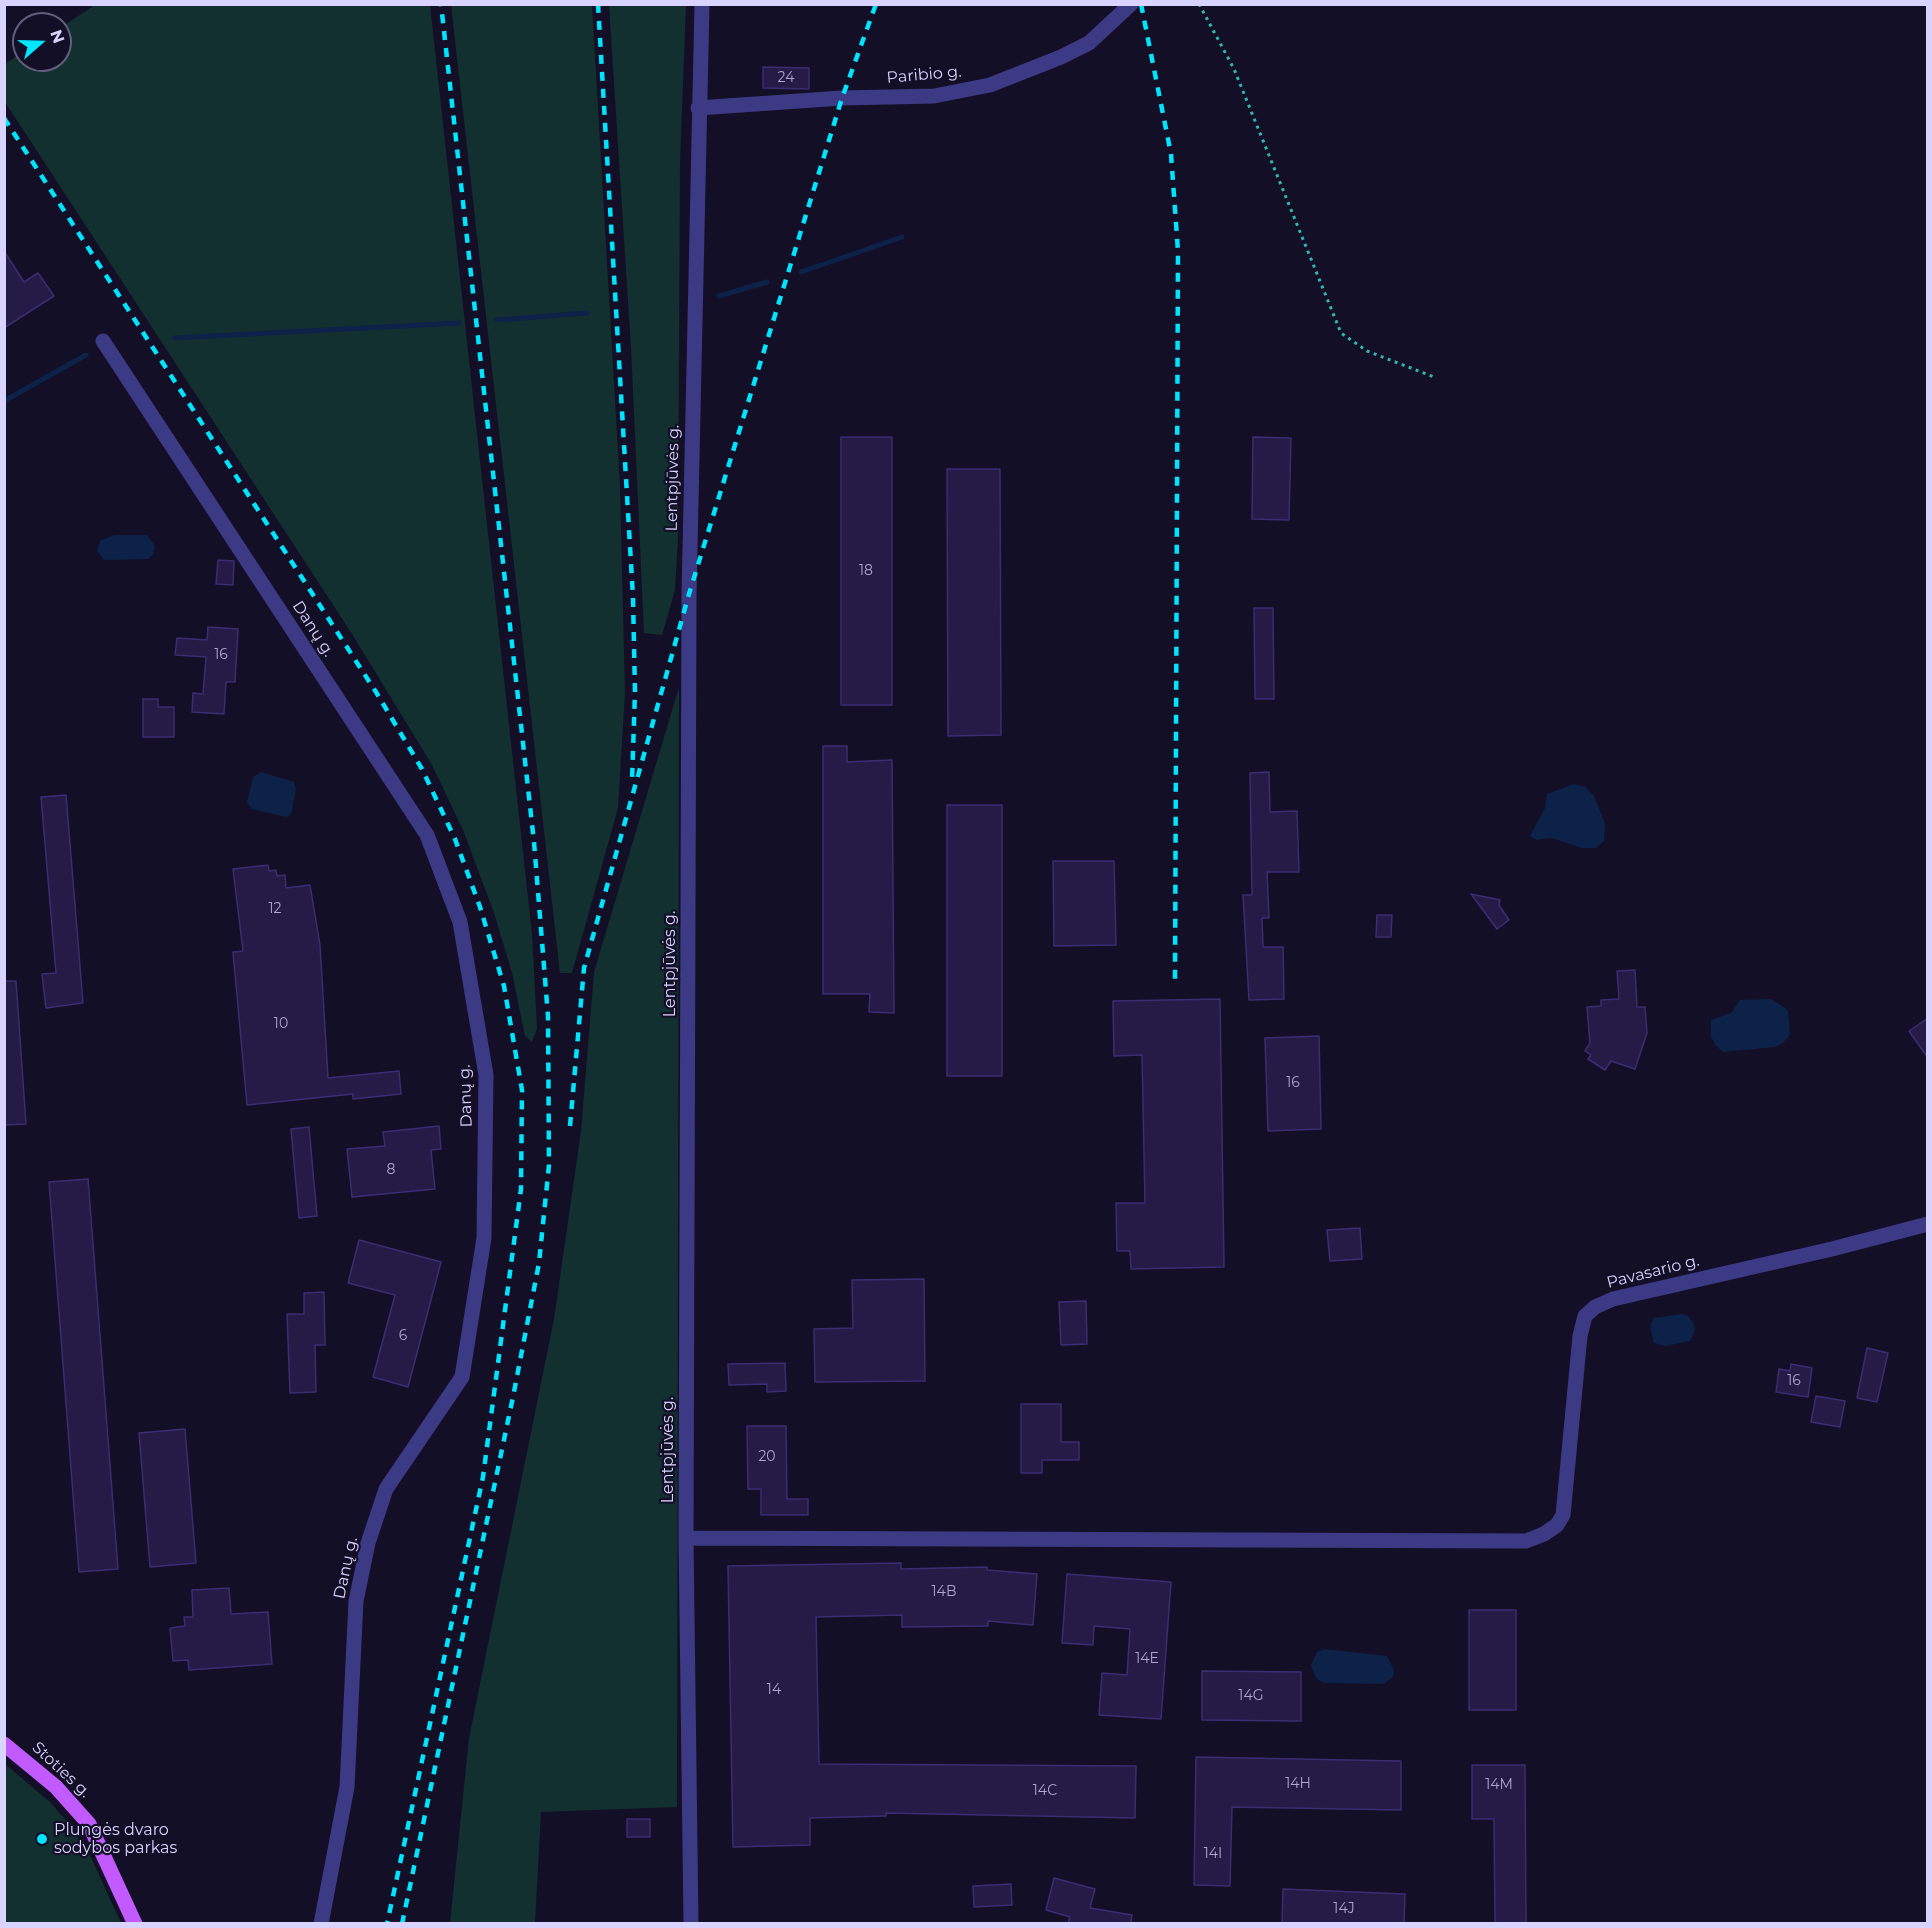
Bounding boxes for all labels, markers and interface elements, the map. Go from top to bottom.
north arrow [12,12,72,72]
text: N [46,27,69,46]
street label: Paribio g. [886,62,962,88]
house number: 24 [778,70,794,86]
street label: Lentpjūvės g. [662,425,684,531]
house number: 18 [859,563,873,579]
street label: Danų g. [288,597,338,661]
house number: 16 [214,647,228,663]
house number: 12 [268,901,282,917]
street label: Lentpjūvės g. [660,911,680,1017]
house number: 10 [274,1016,288,1032]
street label: Danų g. [455,1064,477,1128]
house number: 16 [1286,1075,1300,1091]
house number: 8 [387,1162,395,1178]
street label: Pavasario g. [1605,1251,1701,1293]
house number: 6 [399,1328,407,1344]
house number: 16 [1787,1373,1801,1389]
street label: Lentpjūvės g. [658,1397,678,1503]
house number: 20 [758,1449,776,1465]
street label: Danų g. [330,1535,362,1601]
house number: 14B [932,1584,956,1600]
house number: 14E [1135,1651,1159,1667]
house number: 14 [767,1682,781,1698]
house number: 14G [1238,1688,1264,1704]
street label: Stoties g. [28,1738,94,1802]
house number: 14H [1285,1776,1311,1792]
house number: 14M [1485,1777,1513,1793]
house number: 14C [1033,1783,1057,1799]
place label: Plungės dvaro sodybos parkas [54,1820,177,1858]
marker: Plungės dvaro sodybos parkas [35,1832,49,1846]
house number: 14I [1204,1846,1222,1862]
house number: 14J [1333,1901,1355,1917]

